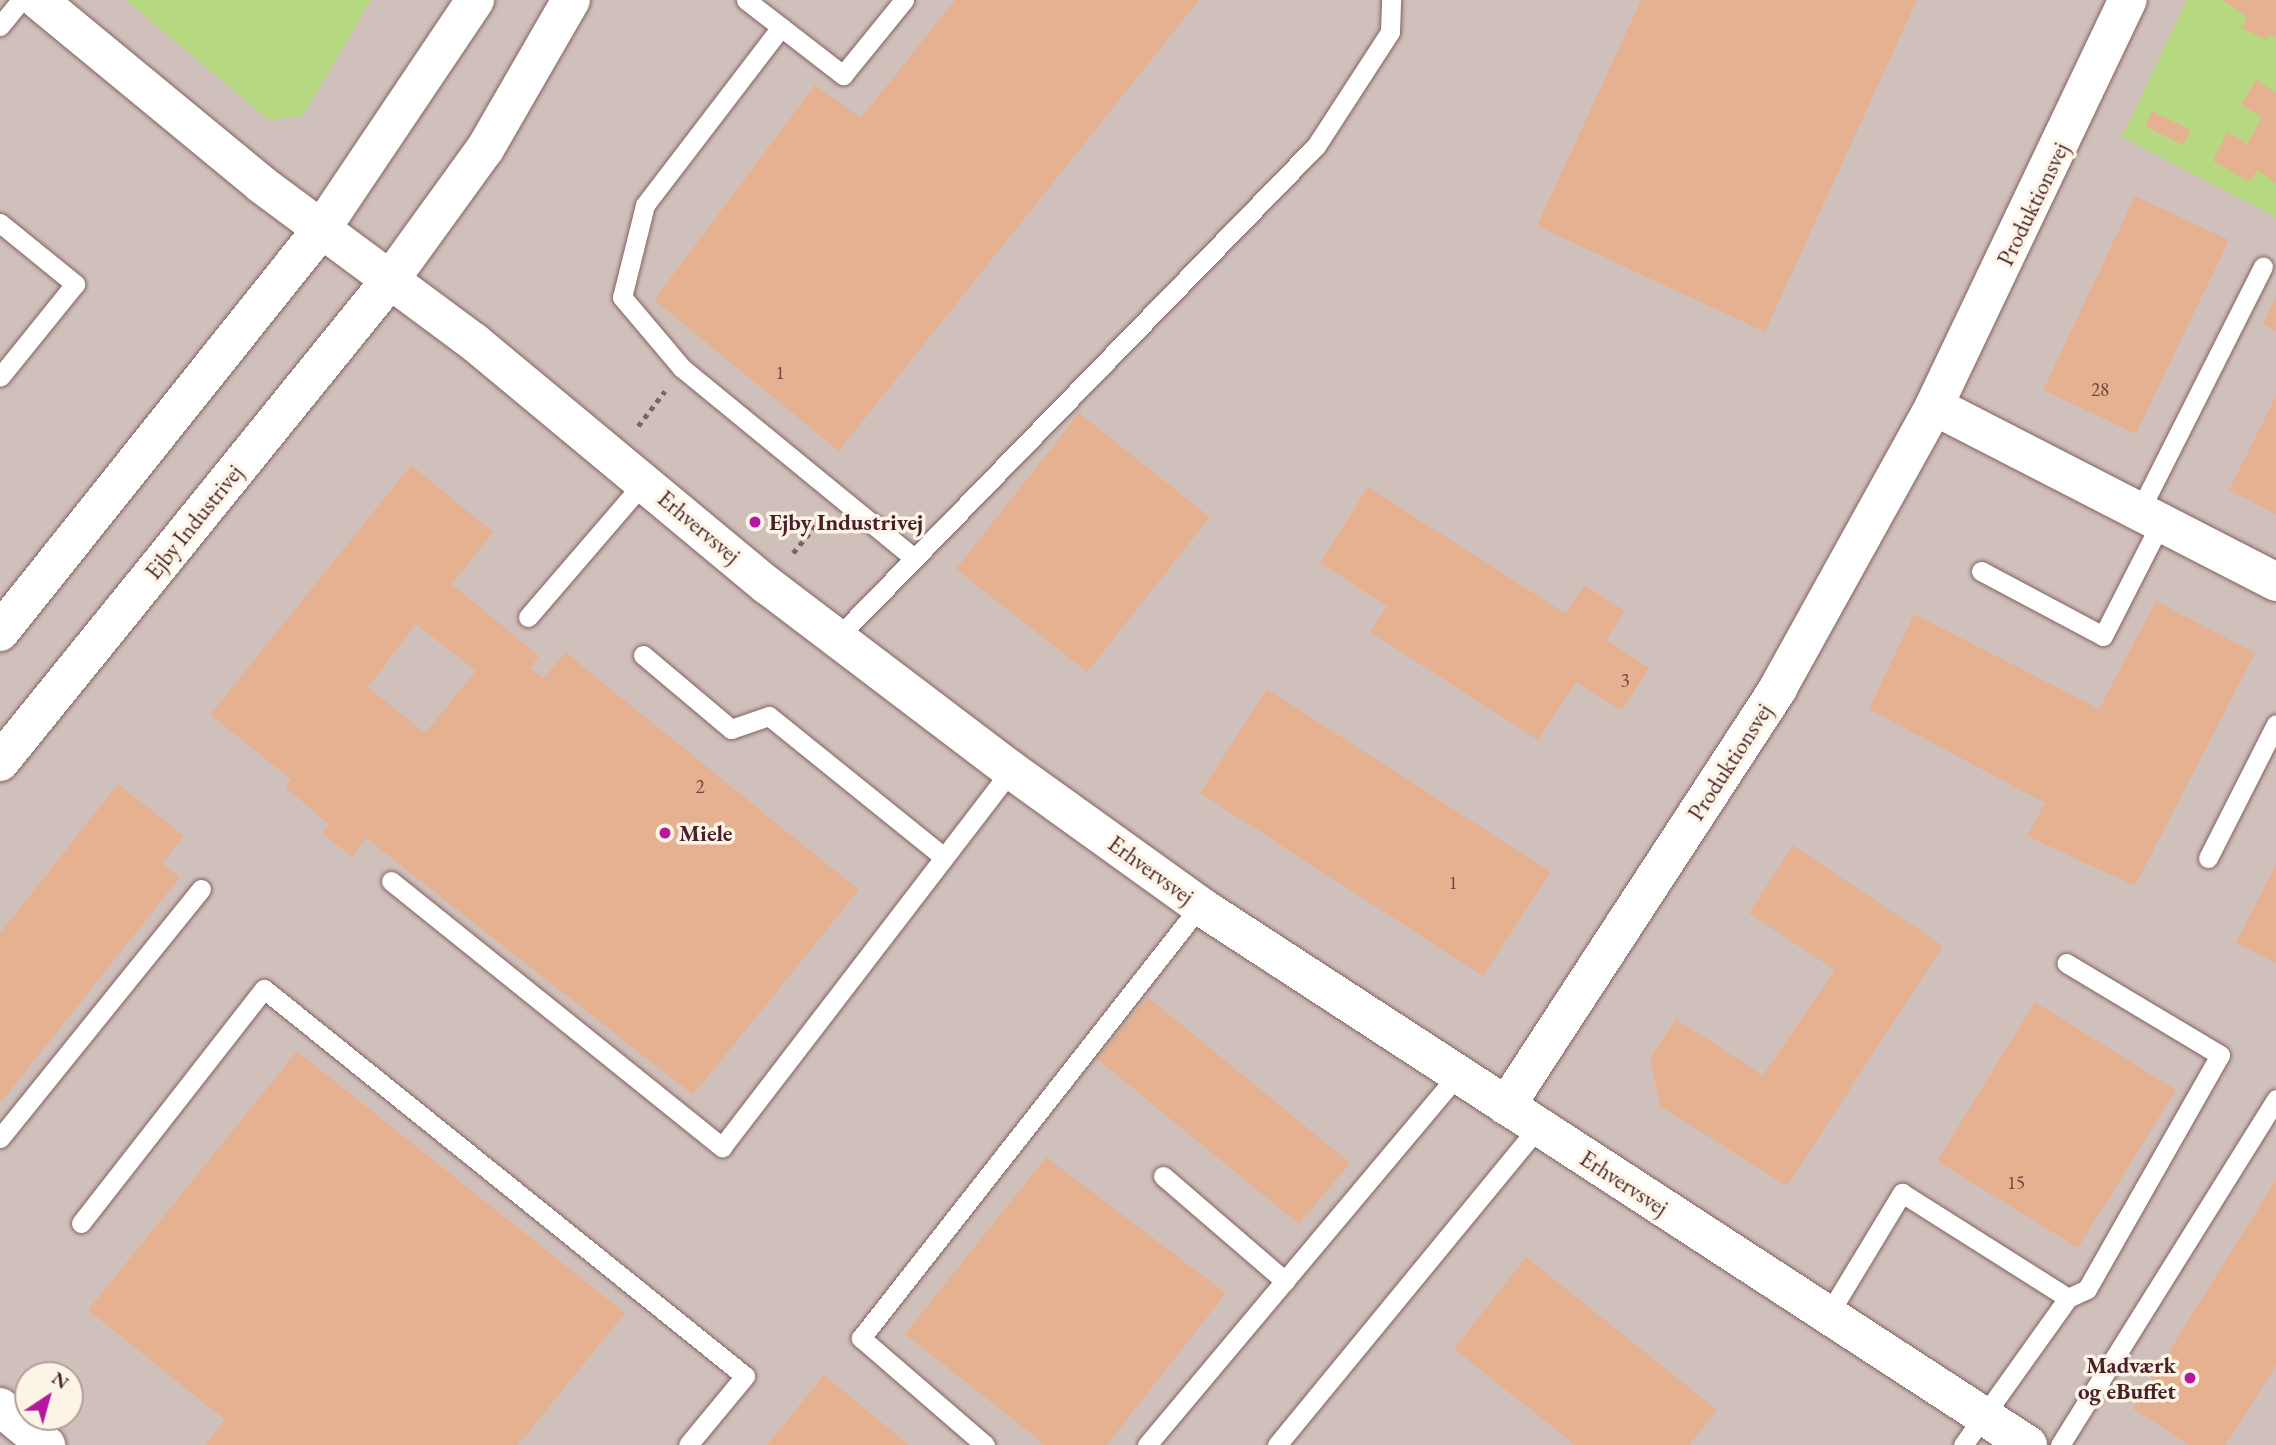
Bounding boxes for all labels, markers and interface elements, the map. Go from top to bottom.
street label: Produktionsvej [1991,138,2075,270]
house number: 1 [775,362,785,384]
house number: 28 [2091,379,2109,401]
street label: Ejby Industrivej [139,459,249,585]
street label: Erhvervsvej [652,485,746,569]
place label: Ejby Industrivej [769,508,923,536]
marker: Ejby Industrivej [747,514,763,530]
house number: 3 [1620,670,1630,692]
street label: Produktionsvej [1682,698,1778,826]
house number: 2 [695,776,705,798]
place label: Miele [679,819,732,847]
marker: Miele [657,825,673,841]
street label: Erhvervsvej [1103,830,1199,910]
house number: 1 [1448,872,1458,894]
street label: Erhvervsvej [1575,1144,1673,1222]
house number: 15 [2007,1172,2025,1194]
place label: Madværk og eBuffet [2078,1351,2176,1405]
north arrow [14,1361,84,1431]
text: N [47,1366,74,1395]
marker: Madværk og eBuffet [2182,1370,2198,1386]

